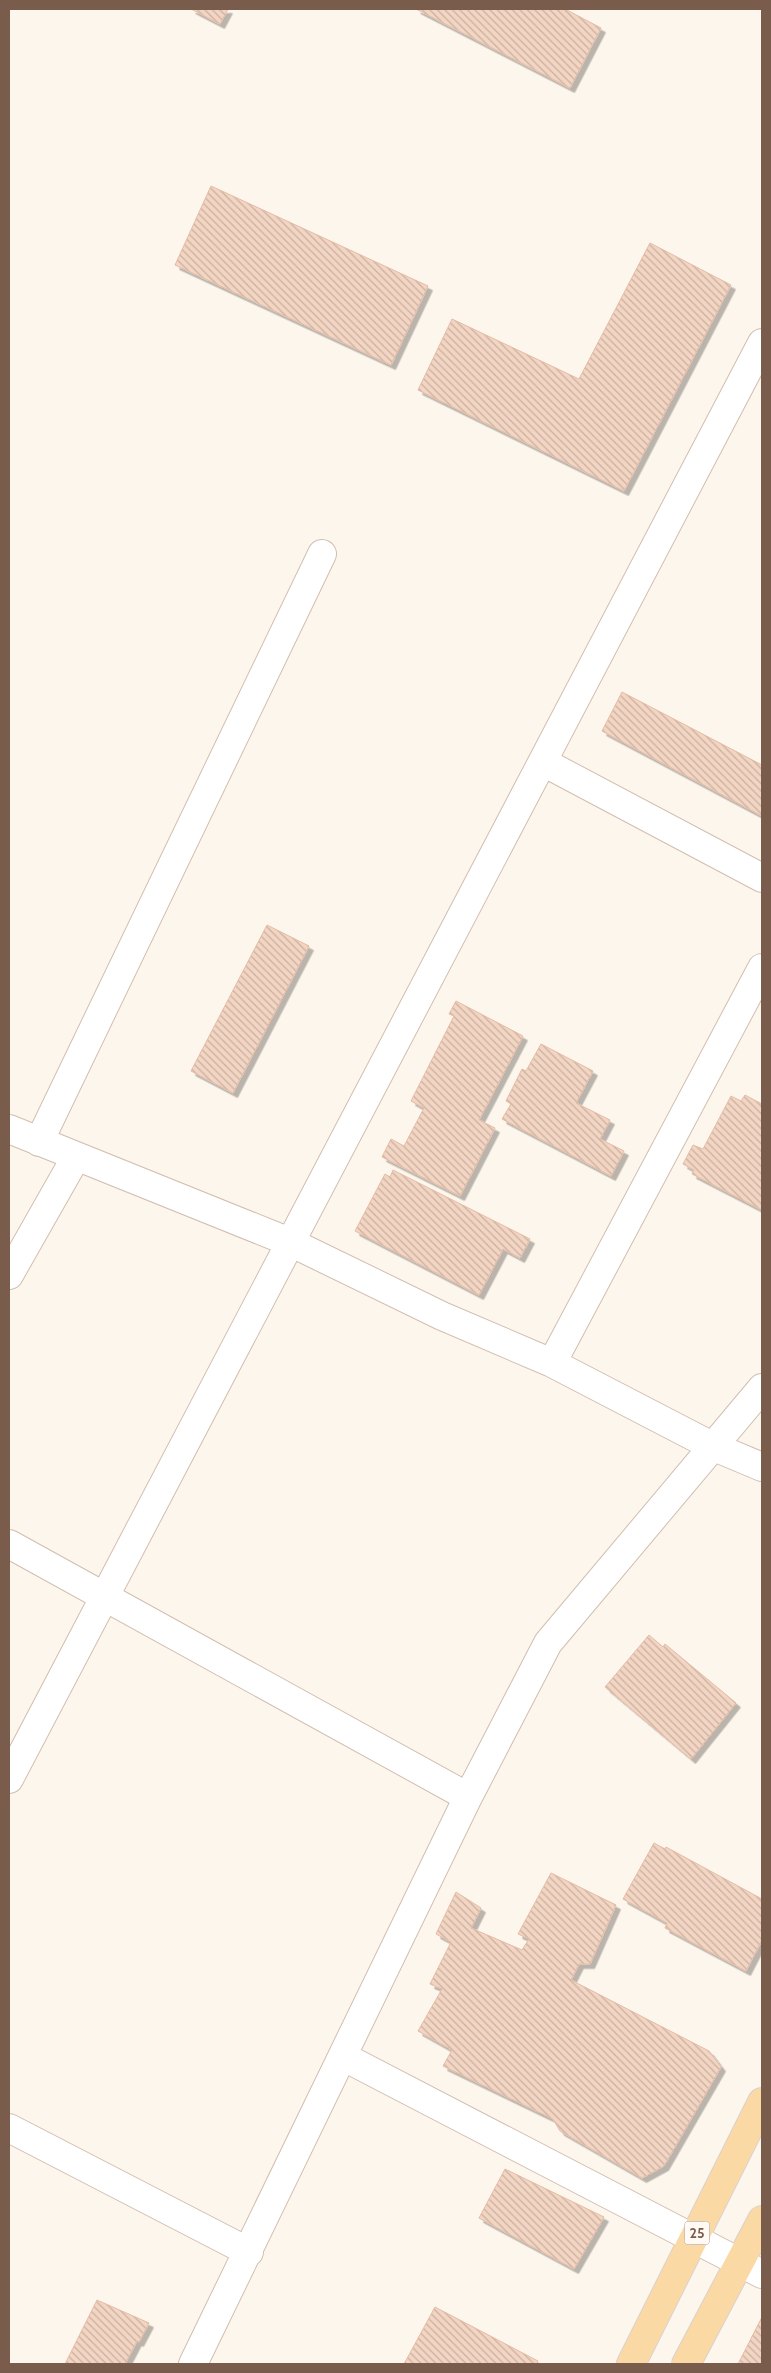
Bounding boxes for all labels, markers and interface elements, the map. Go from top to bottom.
road number: 25 [684,2222,710,2244]

